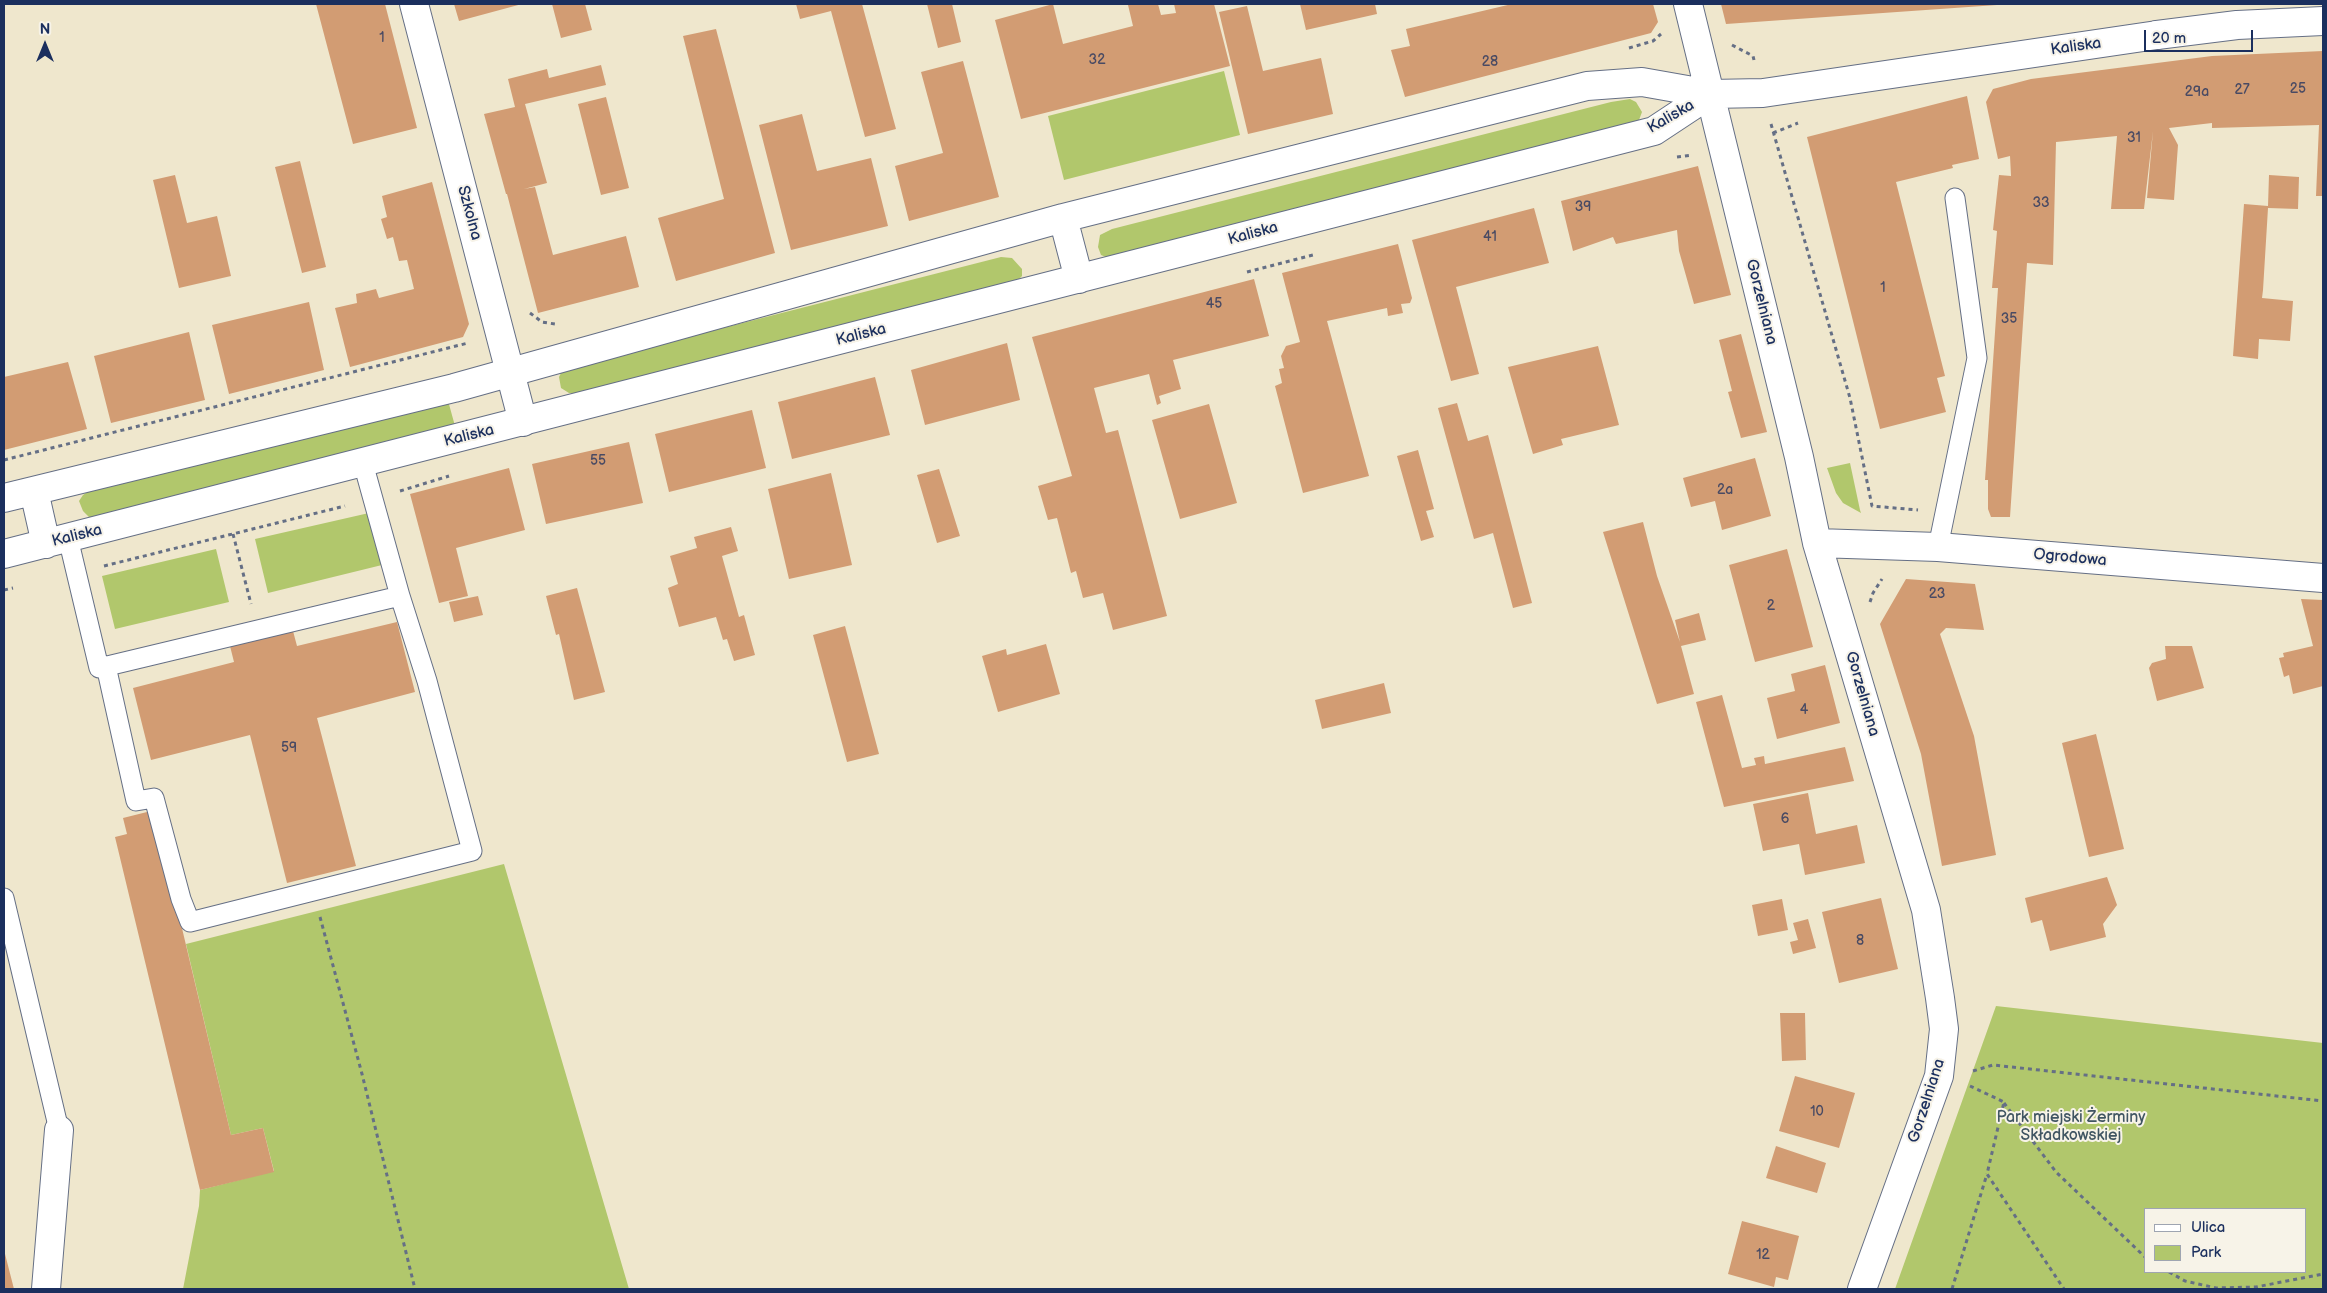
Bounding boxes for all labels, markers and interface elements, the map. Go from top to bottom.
north arrow [20,20,70,70]
scale bar [2147,20,2256,52]
text: N [40,21,50,38]
text: 20 m [2152,29,2186,48]
house number: 1 [379,30,385,46]
street label: Kaliska [2049,34,2103,60]
house number: 32 [1089,52,1105,68]
house number: 28 [1482,54,1498,70]
house number: 25 [2290,81,2306,97]
house number: 27 [2234,82,2250,98]
house number: 29a [2185,84,2209,100]
street label: Kaliska [1644,96,1698,138]
house number: 31 [2127,130,2141,146]
street label: Szkolna [453,184,485,242]
house number: 33 [2032,195,2050,211]
house number: 39 [1575,199,1591,215]
street label: Kaliska [1226,218,1280,250]
house number: 41 [1483,229,1497,245]
street label: Gorzelniana [1741,257,1781,347]
house number: 1 [1880,280,1886,296]
house number: 45 [1206,296,1222,312]
house number: 35 [2001,311,2017,327]
street label: Kaliska [834,320,888,350]
street label: Kaliska [442,421,496,451]
house number: 55 [590,453,606,469]
house number: 2a [1717,482,1733,498]
street label: Kaliska [50,521,104,551]
street label: Ogrodowa [2033,545,2107,571]
house number: 23 [1929,586,1945,602]
house number: 2 [1767,598,1775,614]
street label: Gorzelniana [1841,649,1883,739]
house number: 4 [1800,702,1808,718]
house number: 59 [281,740,297,756]
house number: 6 [1781,811,1789,827]
house number: 8 [1856,933,1864,949]
street label: Gorzelniana [1904,1056,1950,1146]
house number: 10 [1810,1104,1824,1120]
park label: Park miejski Żerminy Składkowskiej [1997,1108,2145,1146]
legend [2144,1208,2307,1273]
text: Ulica [2191,1218,2225,1237]
text: Park [2191,1243,2221,1262]
house number: 12 [1756,1247,1770,1263]

